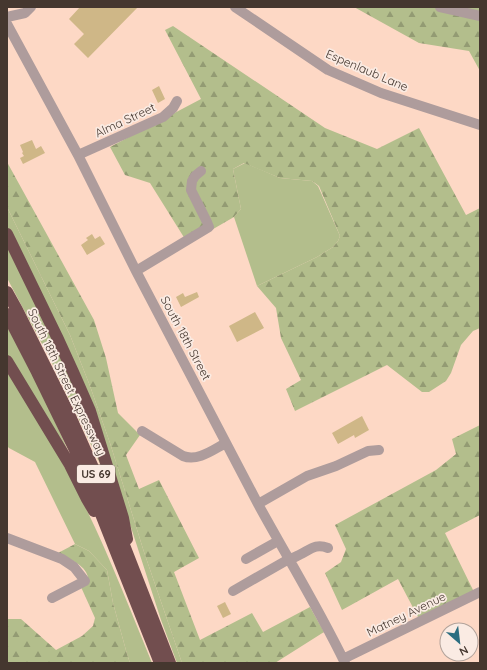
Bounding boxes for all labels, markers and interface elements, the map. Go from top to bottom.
street label: Espenlaub Lane [324,46,411,94]
street label: Alma Street [92,100,158,140]
street label: South 18th Street [158,293,214,383]
street label: South 18th Street Expressway [25,306,109,458]
road number: US 69 [77,465,115,483]
street label: Matney Avenue [364,588,448,640]
north arrow [439,622,479,662]
text: N [457,643,471,659]

